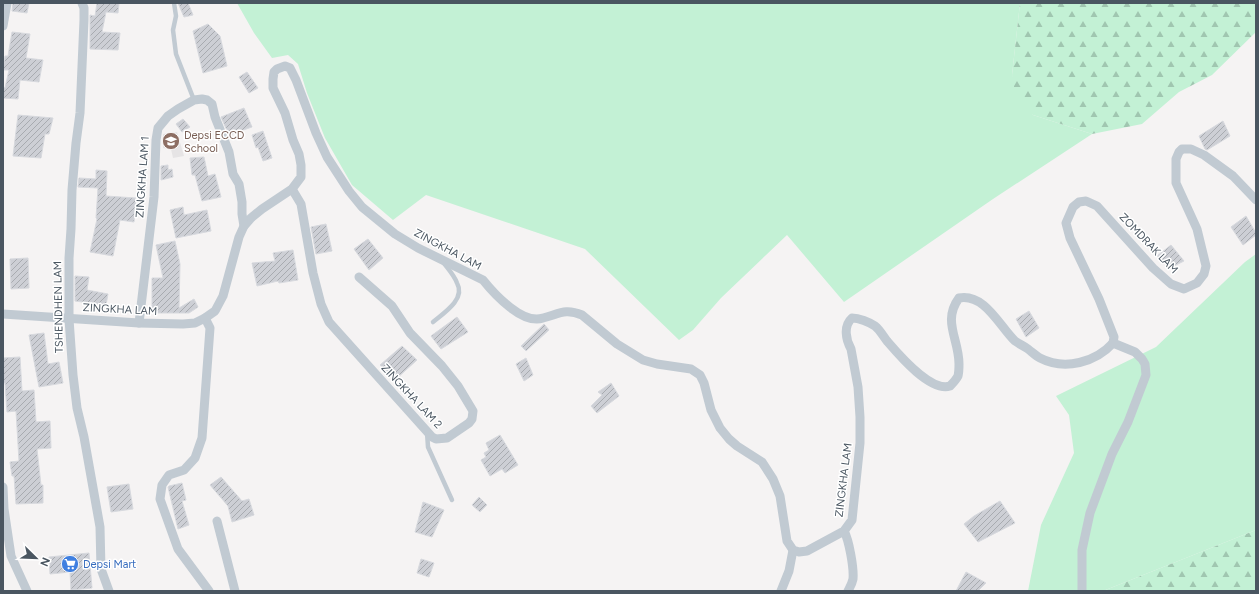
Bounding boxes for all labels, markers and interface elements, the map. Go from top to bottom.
place label: Depsi ECCD School [184,129,245,155]
school or university icon: Depsi ECCD School [161,131,181,151]
street label: ZINGKHA LAM 1 [133,136,152,218]
street label: ZOMDRAK LAM [1117,211,1181,276]
street label: ZINGKHA LAM [412,226,484,273]
street label: TSHENDHEN LAM [51,261,66,353]
street label: ZINGKHA LAM [82,301,158,318]
street label: ZINGKHA LAM 2 [378,361,445,431]
street label: ZINGKHA LAM [833,442,854,518]
north arrow [16,538,56,578]
supermarket icon: Depsi Mart [60,554,80,574]
text: N [37,555,52,568]
place label: Depsi Mart [83,558,136,571]

